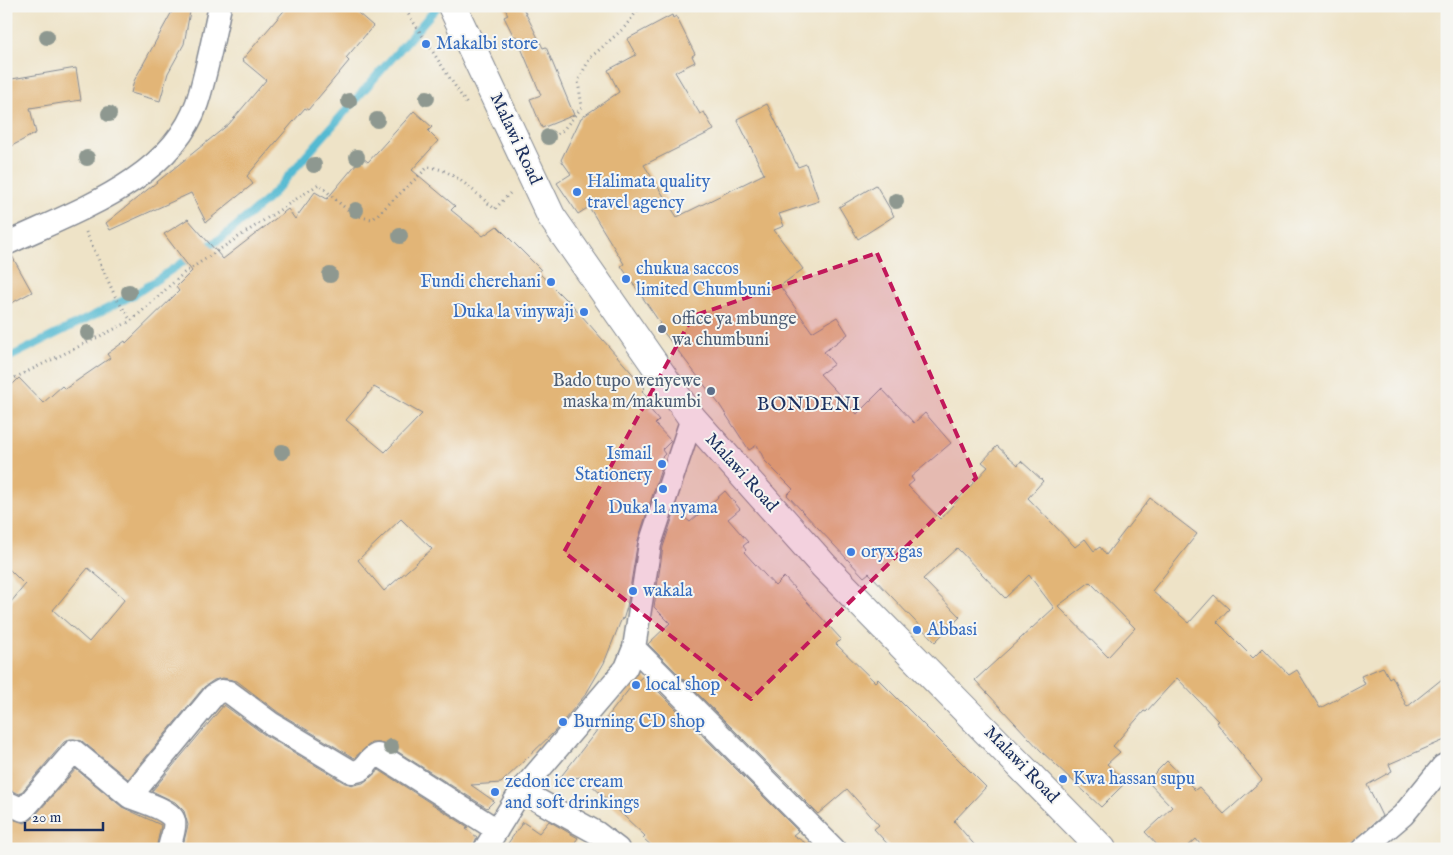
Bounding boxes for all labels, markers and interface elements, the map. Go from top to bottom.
place label: Makalbi store [436,33,538,56]
marker: Makalbi store [420,38,432,50]
street label: Malawi Road [484,90,546,189]
place label: Halimata quality travel agency [587,171,710,215]
marker: Halimata quality travel agency [571,186,583,198]
place label: chukua saccos limited Chumbuni [636,258,771,302]
place label: Fundi cherehani [420,271,541,294]
marker: chukua saccos limited Chumbuni [620,273,632,285]
marker: Fundi cherehani [545,276,557,288]
place label: Duka la vinywaji [452,301,574,324]
marker: Duka la vinywaji [578,306,590,318]
place label: office ya mbunge wa chumbuni [672,308,796,352]
marker: office ya mbunge wa chumbuni [656,323,668,335]
place label: Bado tupo wenyewe maska m/makumbi [553,370,701,414]
marker: Bado tupo wenyewe maska m/makumbi [705,385,717,397]
district label: BONDENI [757,393,861,417]
street label: Malawi Road [700,429,783,518]
place label: Ismail Stationery [575,443,652,487]
marker: Ismail Stationery [656,458,668,470]
marker: Duka la nyama [657,483,669,495]
place label: Duka la nyama [608,497,718,520]
place label: oryx gas [861,541,923,564]
marker: oryx gas [845,546,857,558]
place label: wakala [643,580,693,603]
marker: wakala [627,585,639,597]
place label: Abbasi [926,619,978,642]
marker: Abbasi [911,624,923,636]
place label: local shop [646,674,720,697]
marker: local shop [630,679,642,691]
place label: Burning CD shop [573,711,705,734]
marker: Burning CD shop [557,716,569,728]
street label: Malawi Road [979,722,1064,809]
place label: Kwa hassan supu [1073,768,1195,791]
place label: zedon ice cream and soft drinkings [505,771,639,815]
marker: Kwa hassan supu [1057,773,1069,785]
marker: zedon ice cream and soft drinkings [489,786,501,798]
scale bar [25,800,102,832]
text: 20 m [32,808,62,827]

